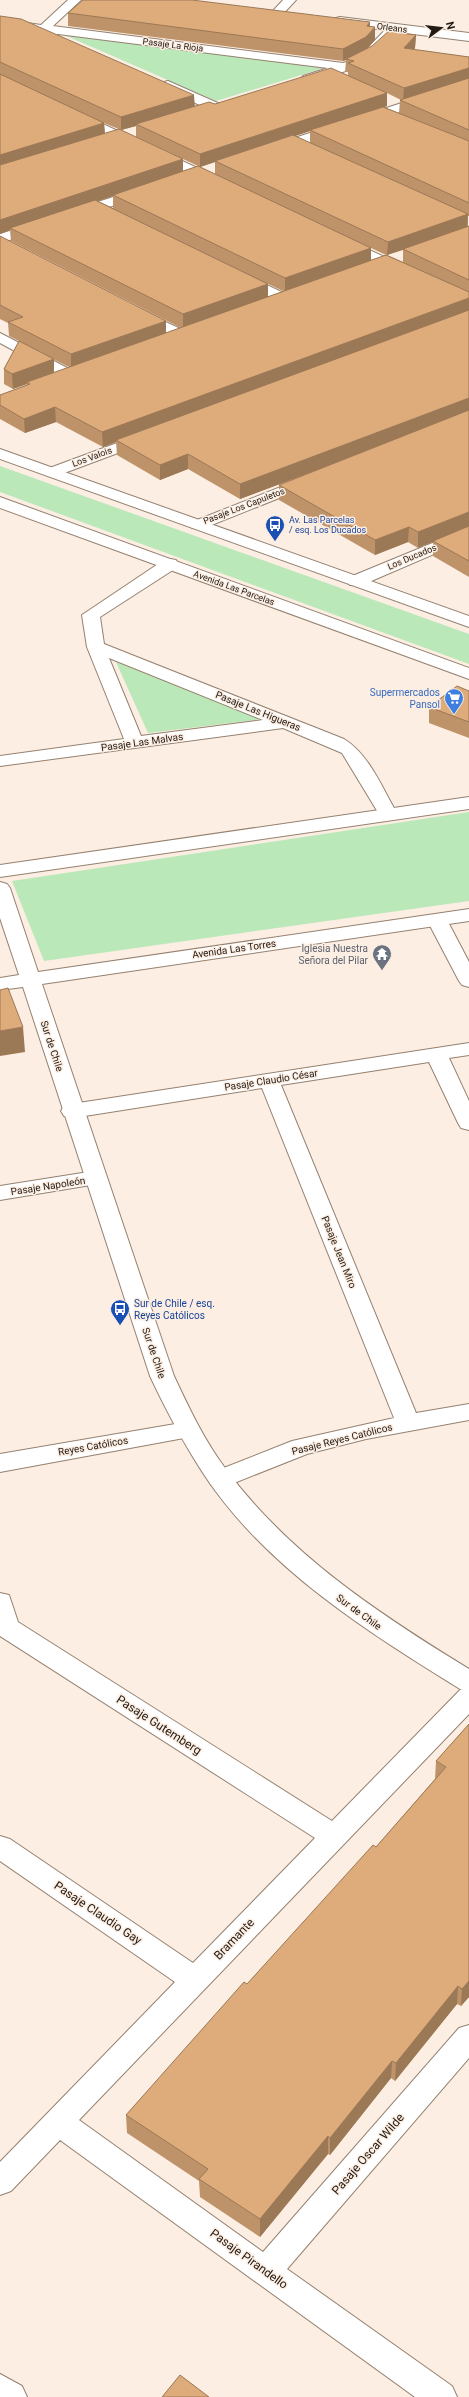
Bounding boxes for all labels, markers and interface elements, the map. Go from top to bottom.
north arrow [421,8,461,48]
text: N [443,20,458,31]
street label: Orleans [376,21,408,35]
street label: Pasaje La Rioja [142,36,204,54]
street label: Los Valois [71,445,114,469]
street label: Pasaje Los Capuletos [202,486,286,526]
bus stop icon: Av. Las Parcelas / esq. Los Ducados [264,514,286,542]
place label: Av. Las Parcelas / esq. Los Ducados [289,515,367,535]
street label: Los Ducados [386,542,438,572]
street label: Avenida Las Parcelas [192,569,276,607]
place label: Supermercados Pansol [370,687,440,710]
supermarket icon: Supermercados Pansol [443,687,465,715]
street label: Pasaje Las Higueras [214,689,302,733]
street label: Pasaje Las Malvas [100,731,184,753]
street label: Avenida Las Torres [191,938,277,960]
place label: Iglesia Nuestra Señora del Pilar [299,943,369,966]
temple icon: Iglesia Nuestra Señora del Pilar [371,943,393,971]
street label: Sur de Chile [39,1019,65,1073]
street label: Pasaje Claudio César [224,1067,319,1093]
street label: Pasaje Napoleón [10,1175,86,1197]
street label: Pasaje Jean Miro [319,1214,359,1290]
bus stop icon: Sur de Chile / esq. Reyes Católicos [109,1298,131,1326]
place label: Sur de Chile / esq. Reyes Católicos [134,1298,215,1321]
street label: Sur de Chile [140,1326,168,1380]
street label: Pasaje Reyes Católicos [291,1421,393,1457]
street label: Reyes Católicos [57,1434,129,1458]
street label: Sur de Chile [334,1592,384,1632]
street label: Pasaje Gutemberg [114,1692,204,1758]
street label: Pasaje Claudio Gay [52,1878,145,1948]
street label: Bramante [211,1916,257,1962]
street label: Pasaje Oscar Wilde [329,2111,407,2197]
street label: Pasaje Pirandello [208,2226,291,2292]

